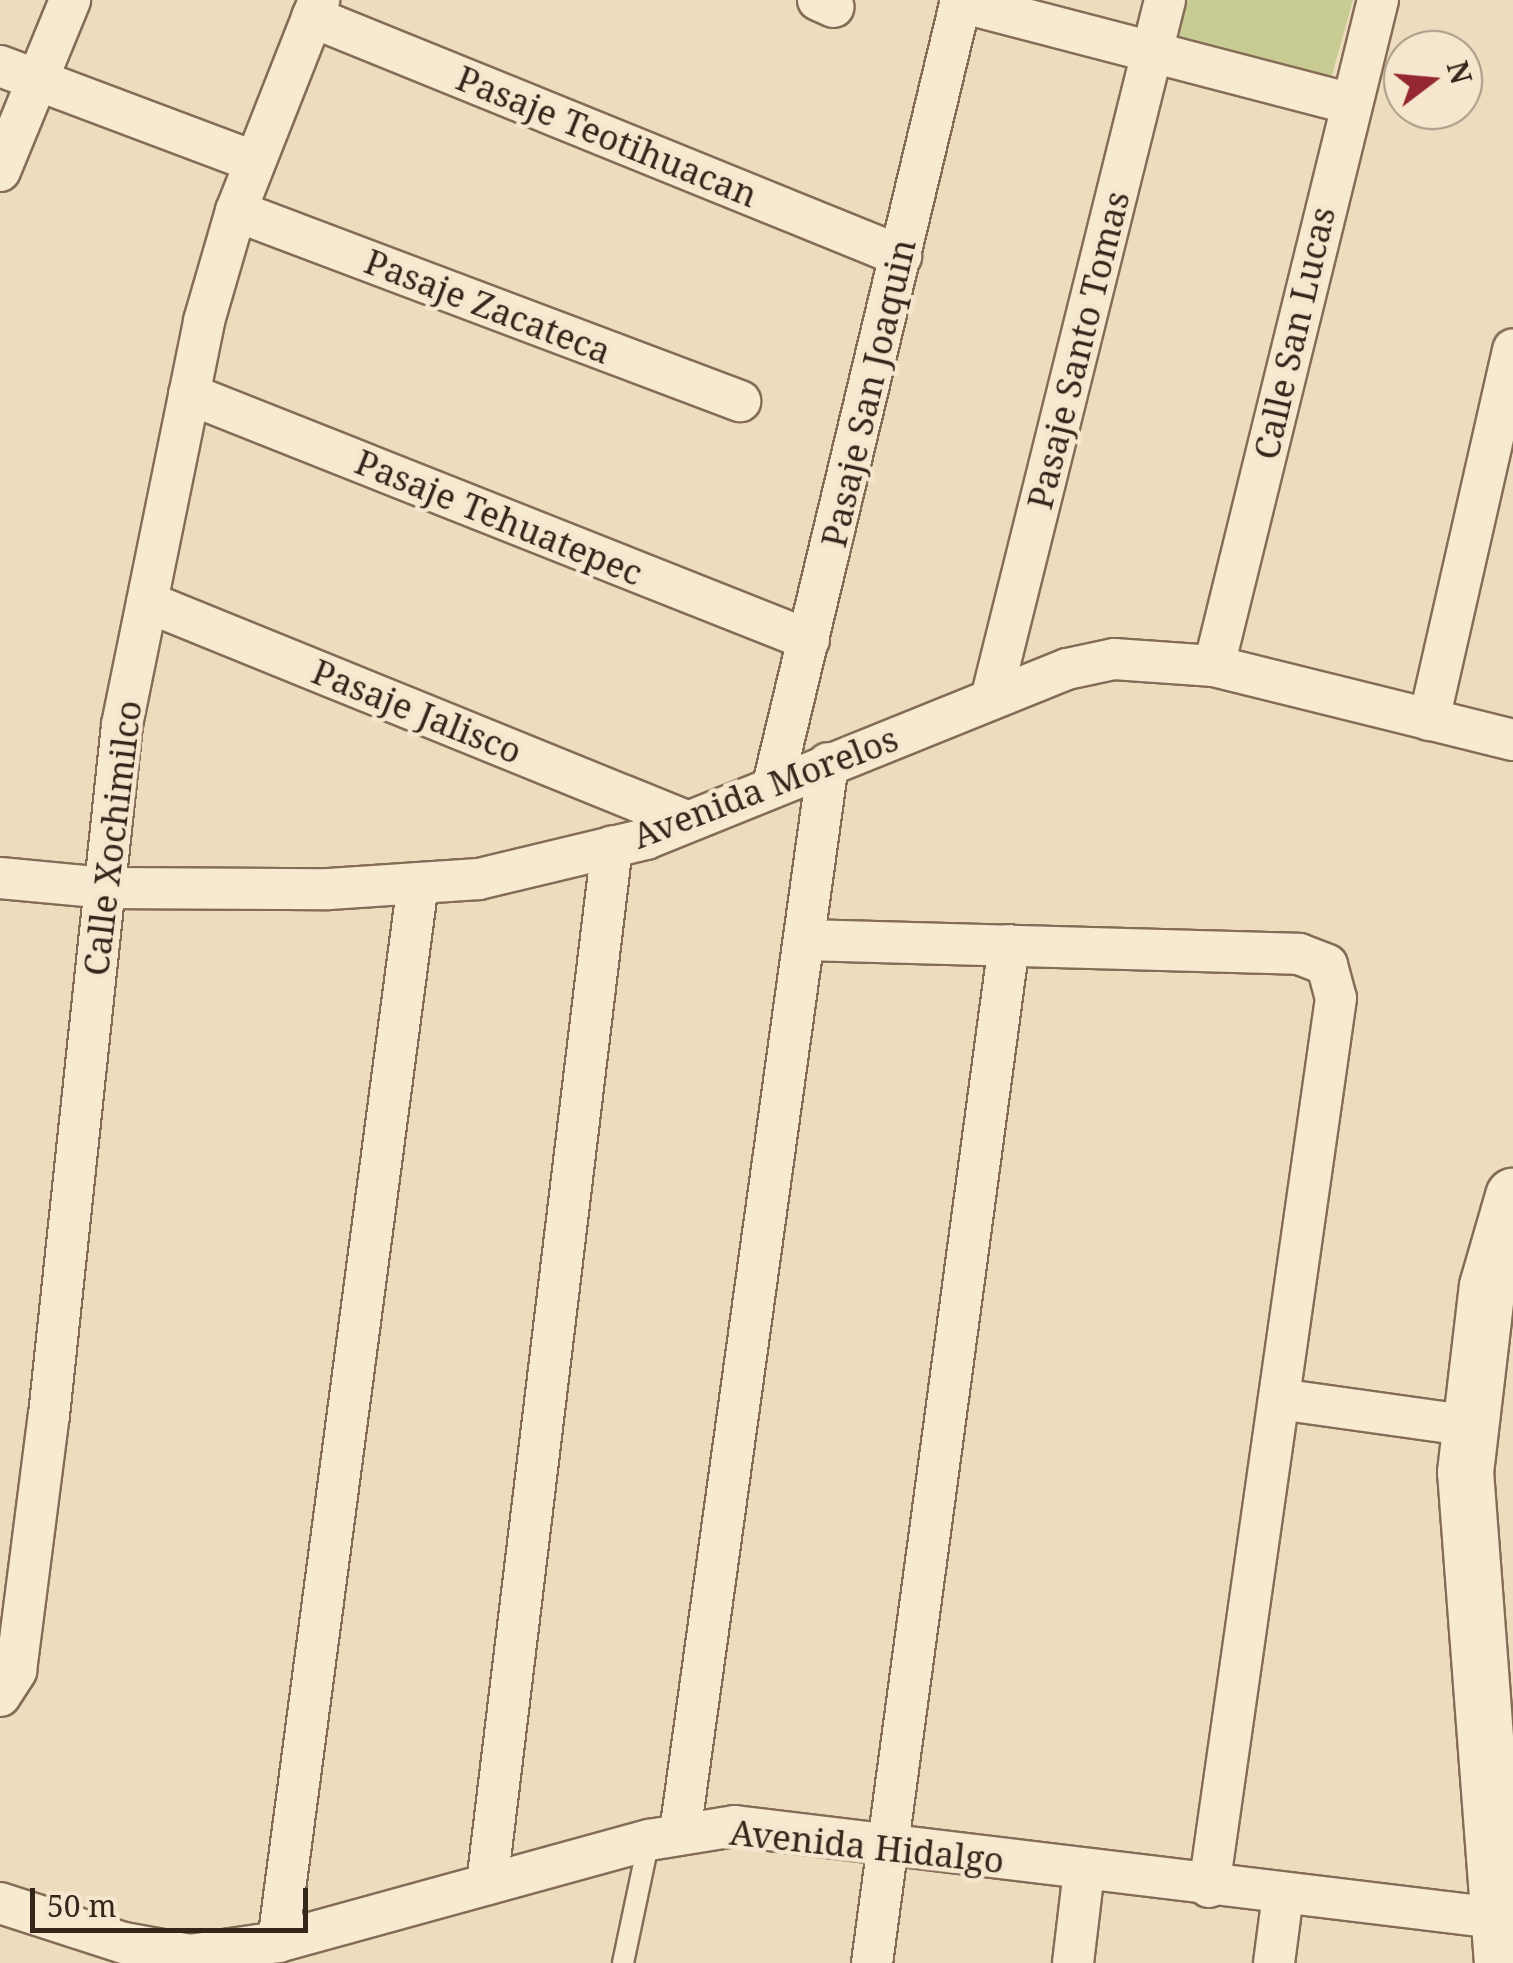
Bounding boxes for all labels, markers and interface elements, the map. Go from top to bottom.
north arrow [1383,30,1483,130]
text: N [1439,56,1481,88]
street label: Pasaje Teotihuacan [451,57,763,215]
street label: Pasaje Santo Tomas [1018,187,1138,513]
street label: Calle San Lucas [1245,203,1343,463]
street label: Pasaje San Joaquin [812,235,924,551]
street label: Pasaje Zacateca [359,240,617,372]
street label: Pasaje Tehuatepec [349,440,649,594]
street label: Pasaje Jalisco [306,650,528,772]
street label: Calle Xochimilco [74,698,150,978]
street label: Avenida Morelos [626,717,904,857]
street label: Avenida Hidalgo [728,1811,1006,1881]
scale bar [35,1868,312,1930]
text: 50 m [47,1885,117,1926]

